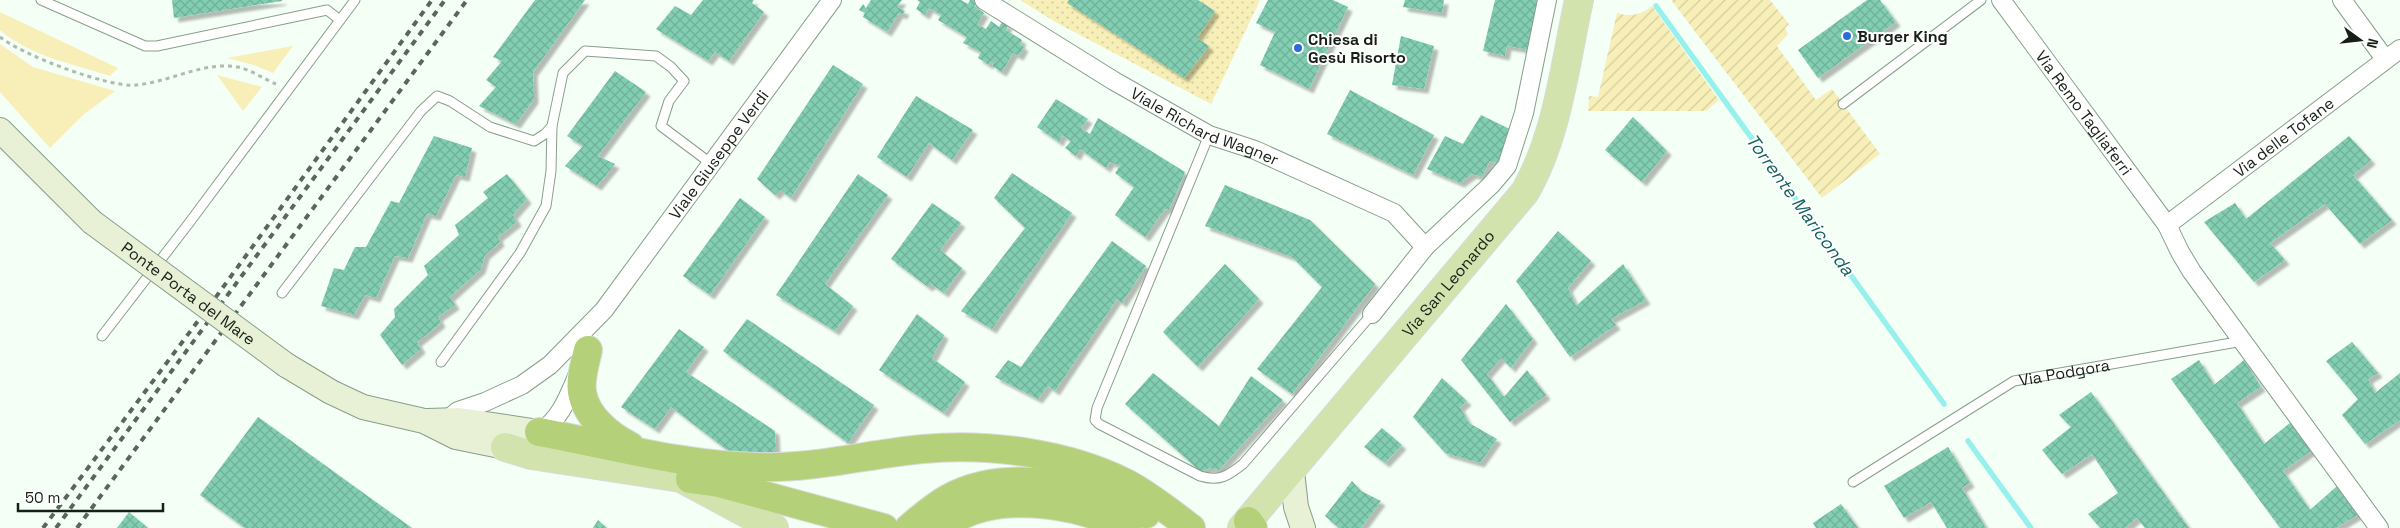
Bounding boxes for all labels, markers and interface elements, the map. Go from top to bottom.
north arrow [2335,15,2385,65]
place label: Burger King [1857,26,1948,47]
place label: Chiesa di Gesù Risorto [1308,29,1406,68]
marker: Burger King [1841,30,1853,42]
text: N [2363,36,2382,50]
marker: Chiesa di Gesù Risorto [1292,42,1304,54]
street label: Via Remo Tagliaferri [2031,46,2137,180]
street label: Viale Richard Wagner [1127,83,1282,170]
street label: Viale Giuseppe Verdi [664,86,773,224]
street label: Via delle Tofane [2229,93,2338,182]
water label: Torrente Mariconda [1741,129,1860,281]
street label: Via San Leonardo [1398,226,1499,341]
street label: Ponte Porta del Mare [117,237,260,350]
street label: Via Podgora [2017,354,2111,391]
scale bar [18,480,162,512]
text: 50 m [25,488,60,507]

